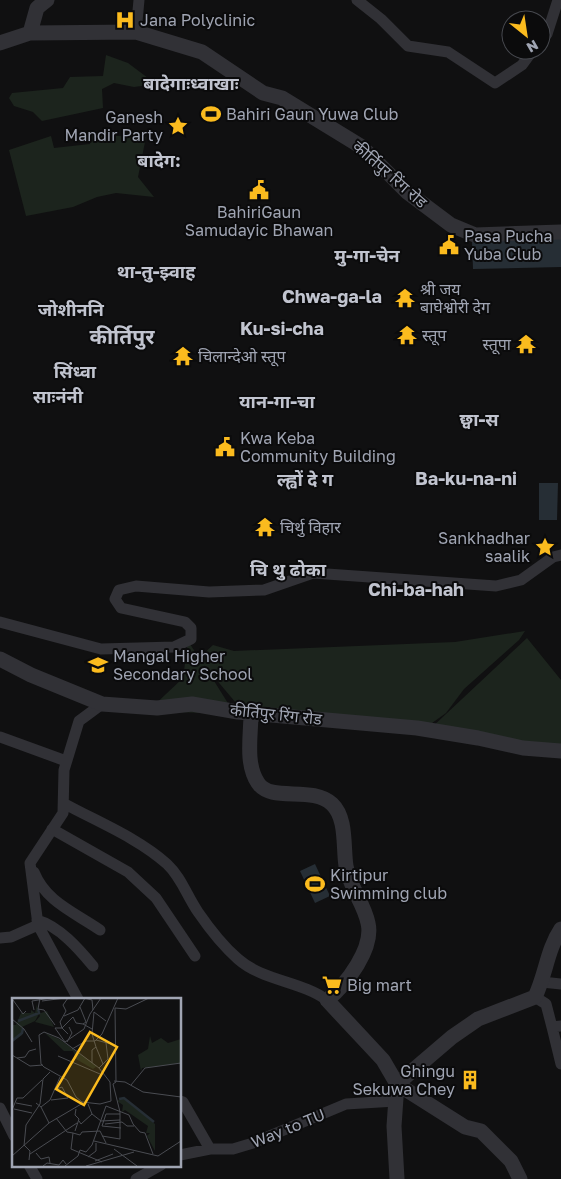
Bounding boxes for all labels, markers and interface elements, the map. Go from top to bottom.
hospital icon: Jana Polyclinic [114,9,136,31]
place label: Jana Polyclinic [140,10,255,30]
north arrow [501,10,551,60]
text: N [524,37,542,57]
district label: बादेगाःध्वाखाः [143,72,240,94]
sports icon: Bahiri Gaun Yuwa Club [200,103,222,125]
place label: Bahiri Gaun Yuwa Club [226,104,399,124]
place label: Ganesh Mandir Party [64,107,163,145]
place icon: Ganesh Mandir Party [167,115,189,137]
street label: कीर्तिपुर रिंग रोड [348,136,432,213]
district label: बादेग: [137,149,181,171]
public building icon: BahiriGaun Samudayic Bhawan [248,179,270,201]
place label: BahiriGaun Samudayic Bhawan [185,202,333,240]
place label: Pasa Pucha Yuba Club [464,226,553,264]
public building icon: Pasa Pucha Yuba Club [438,234,460,256]
district label: मु-गा-चेन [334,244,401,267]
district label: था-तु-झ्वाह [117,260,196,283]
place label: श्री जय बाघेश्वोरी देग [420,279,491,317]
district label: Chwa-ga-la [282,285,382,307]
temple icon: श्री जय बाघेश्वोरी देग [394,287,416,309]
district label: जोशीननि [38,298,105,320]
district label: Ku-si-cha [240,317,324,339]
district label: कीर्तिपुर [90,323,155,350]
temple icon: स्तूप [396,324,418,346]
place label: स्तूप [422,325,447,346]
temple icon: स्तूपा [515,333,537,355]
place label: स्तूपा [482,334,512,355]
temple icon: चिलान्देओ स्तूप [172,345,194,367]
place label: चिलान्देओ स्तूप [198,346,286,367]
district label: सिंध्वा [54,360,97,382]
district label: साःनंनी [33,385,84,407]
district label: यान-गा-चा [239,390,316,412]
district label: छ्वा-स [459,408,499,430]
place label: Kwa Keba Community Building [240,428,396,466]
public building icon: Kwa Keba Community Building [214,436,236,458]
district label: Ba-ku-na-ni [415,467,517,489]
district label: ल्ह्वों दे ग [277,468,334,490]
temple icon: चिर्थु विहार [254,516,276,538]
place label: चिर्थु विहार [280,517,341,538]
place label: Sankhadhar saalik [438,528,530,566]
place icon: Sankhadhar saalik [534,536,556,558]
district label: चि थु ढोका [250,558,327,581]
district label: Chi-ba-hah [368,578,464,600]
place label: Mangal Higher Secondary School [113,646,252,684]
school or university icon: Mangal Higher Secondary School [87,654,109,676]
street label: कीर्तिपुर रिंग रोड [229,699,323,730]
place label: Kirtipur Swimming club [330,865,447,903]
sports icon: Kirtipur Swimming club [304,873,326,895]
supermarket icon: Big mart [321,974,343,996]
place label: Big mart [347,975,412,995]
inset map [12,998,181,1166]
place label: Ghingu Sekuwa Chey [352,1061,455,1099]
building icon: Ghingu Sekuwa Chey [459,1069,481,1091]
street label: Way to TU [248,1104,328,1152]

